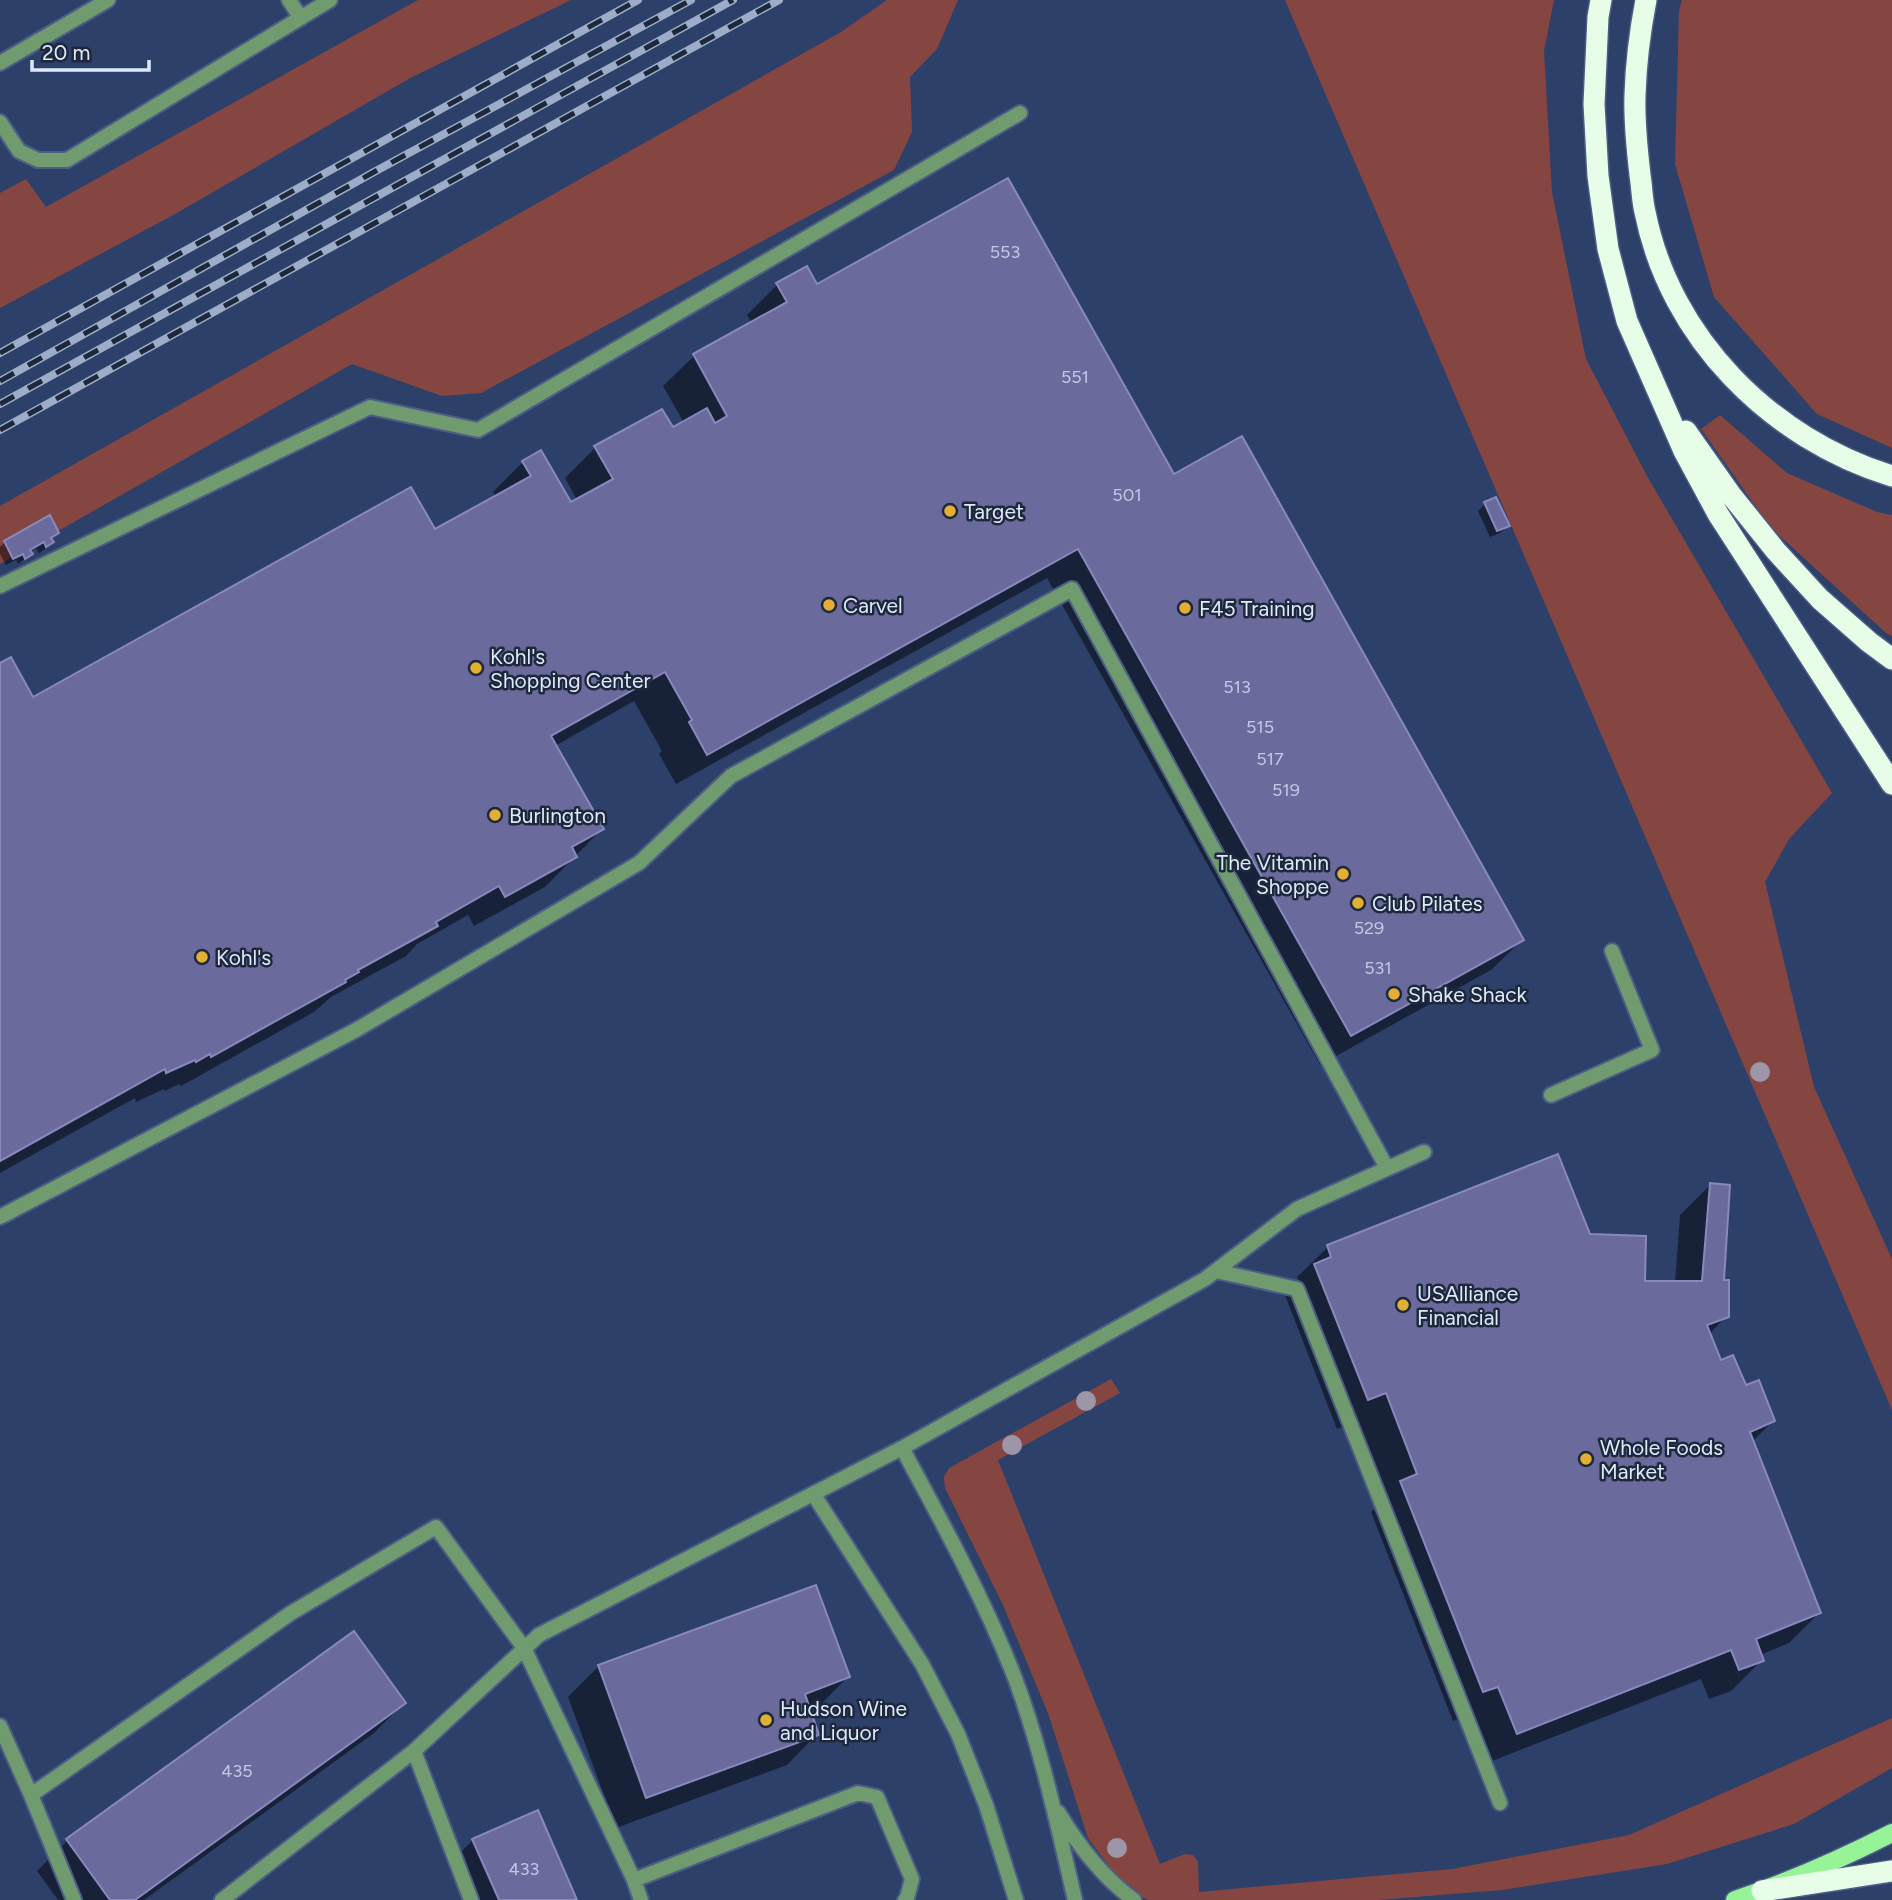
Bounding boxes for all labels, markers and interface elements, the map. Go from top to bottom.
scale bar [32,28,149,72]
text: 20 m [42,40,90,65]
house number: 553 [990,241,1020,263]
house number: 551 [1061,366,1089,388]
house number: 501 [1112,484,1142,506]
place label: Target [964,499,1024,524]
marker: Target [942,503,958,519]
place label: Carvel [843,593,903,618]
place label: F45 Training [1199,596,1315,621]
marker: Carvel [821,597,837,613]
marker: F45 Training [1177,600,1193,616]
place label: Kohl's Shopping Center [490,644,651,693]
marker: Kohl's Shopping Center [468,660,484,676]
house number: 513 [1223,676,1251,698]
house number: 515 [1246,716,1274,738]
house number: 517 [1256,748,1284,770]
house number: 519 [1272,779,1300,801]
place label: Burlington [509,803,606,828]
marker: Burlington [487,807,503,823]
place label: The Vitamin Shoppe [1217,850,1329,899]
marker: The Vitamin Shoppe [1335,866,1351,882]
place label: Club Pilates [1372,891,1482,916]
marker: Club Pilates [1350,895,1366,911]
house number: 529 [1354,917,1384,939]
place label: Kohl's [216,945,271,970]
marker: Kohl's [194,949,210,965]
house number: 531 [1364,957,1392,979]
place label: Shake Shack [1408,982,1528,1007]
marker: Shake Shack [1386,986,1402,1002]
place label: USAlliance Financial [1417,1281,1518,1330]
marker: USAlliance Financial [1395,1297,1411,1313]
place label: Whole Foods Market [1600,1435,1723,1484]
marker: Whole Foods Market [1578,1451,1594,1467]
place label: Hudson Wine and Liquor [780,1696,907,1745]
marker: Hudson Wine and Liquor [758,1712,774,1728]
house number: 435 [221,1760,253,1782]
house number: 433 [509,1858,539,1880]

